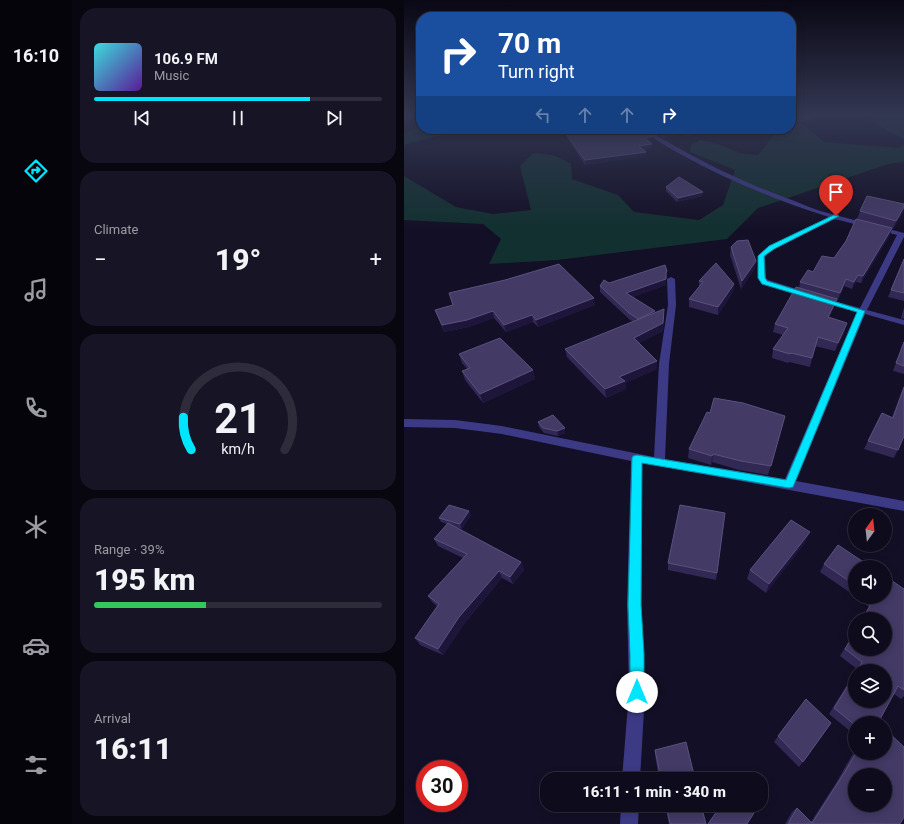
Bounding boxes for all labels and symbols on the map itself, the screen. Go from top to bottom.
pin [819,175,853,216]
north arrow [848,508,892,552]
position arrow [616,671,658,713]
speed limit sign: 30 [416,760,468,812]

